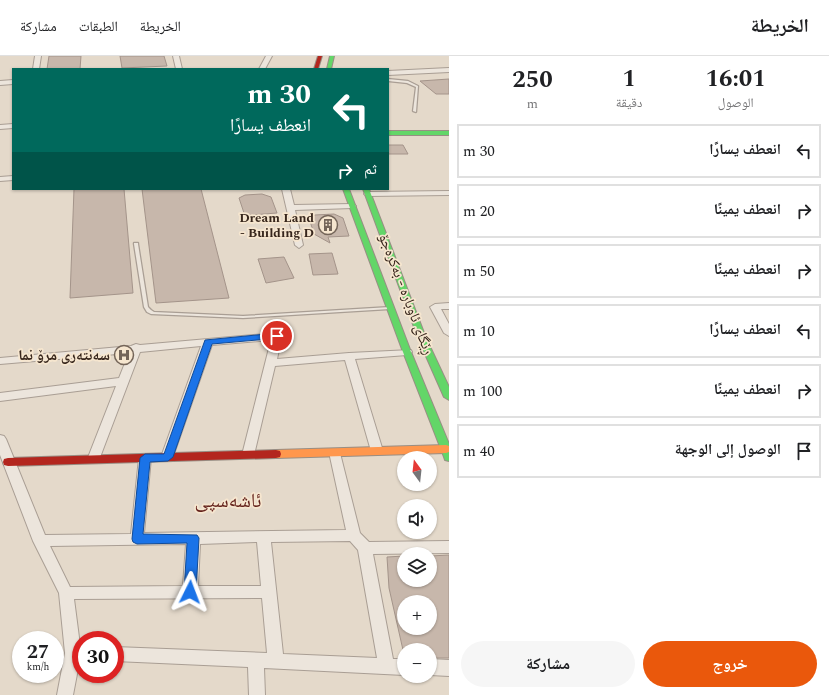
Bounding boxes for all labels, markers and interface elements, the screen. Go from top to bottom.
text: الخريطة [751,12,809,41]
text: مشاركة [20,16,57,37]
text: الطبقات [79,16,118,37]
text: الخريطة [140,16,181,37]
text: 1 [622,61,636,97]
text: 16:01 [706,61,766,97]
text: 250 [512,62,553,98]
text: 30 m [247,73,311,116]
icon: left [325,84,377,136]
text: دقيقة [616,93,642,113]
text: الوصول [718,93,754,113]
text: m [527,94,538,114]
text: انعطف يسارًا [230,112,311,139]
text: انعطف يسارًا [709,138,781,161]
text: 30 m [463,140,495,163]
icon: left [793,140,815,162]
text: ثم [364,158,377,181]
icon: right [334,160,356,182]
text: انعطف يمينًا [714,198,781,221]
text: 20 m [463,200,495,223]
icon: right [793,200,815,222]
place label: Dream Land - Building D [239,208,314,243]
building icon: Dream Land - Building D [317,214,339,236]
street label: ڕێگای ئاوبارە - بەکرەجۆ [372,230,440,358]
text: انعطف يمينًا [714,258,781,281]
text: 50 m [463,260,495,283]
icon: right [793,260,815,282]
text: انعطف يسارًا [709,318,781,341]
pin [260,319,294,353]
text: 10 m [463,320,495,343]
icon: left [793,320,815,342]
icon: arrive [266,325,288,347]
place label: سەنتەرى مرۆ نما [18,344,110,367]
hospital icon: سەنتەرى مرۆ نما [113,344,135,366]
text: انعطف يمينًا [714,378,781,401]
text: 100 m [463,380,502,403]
icon: right [793,380,815,402]
text: الوصول إلى الوجهة [675,438,781,461]
text: 40 m [463,440,495,463]
icon: arrive [793,440,815,462]
north arrow [397,451,437,491]
map controls [397,451,437,683]
district label: ئاشەسپی [195,486,261,516]
button: sound [397,499,437,539]
button: layers [397,547,437,587]
position arrow [169,571,211,613]
button: + [397,595,437,635]
speed limit sign: 30 [72,631,124,683]
text: 27 [27,637,49,667]
button: مشاركة [461,641,635,687]
button: خروج [643,641,817,687]
button: − [397,643,437,683]
text: km/h [27,659,49,675]

